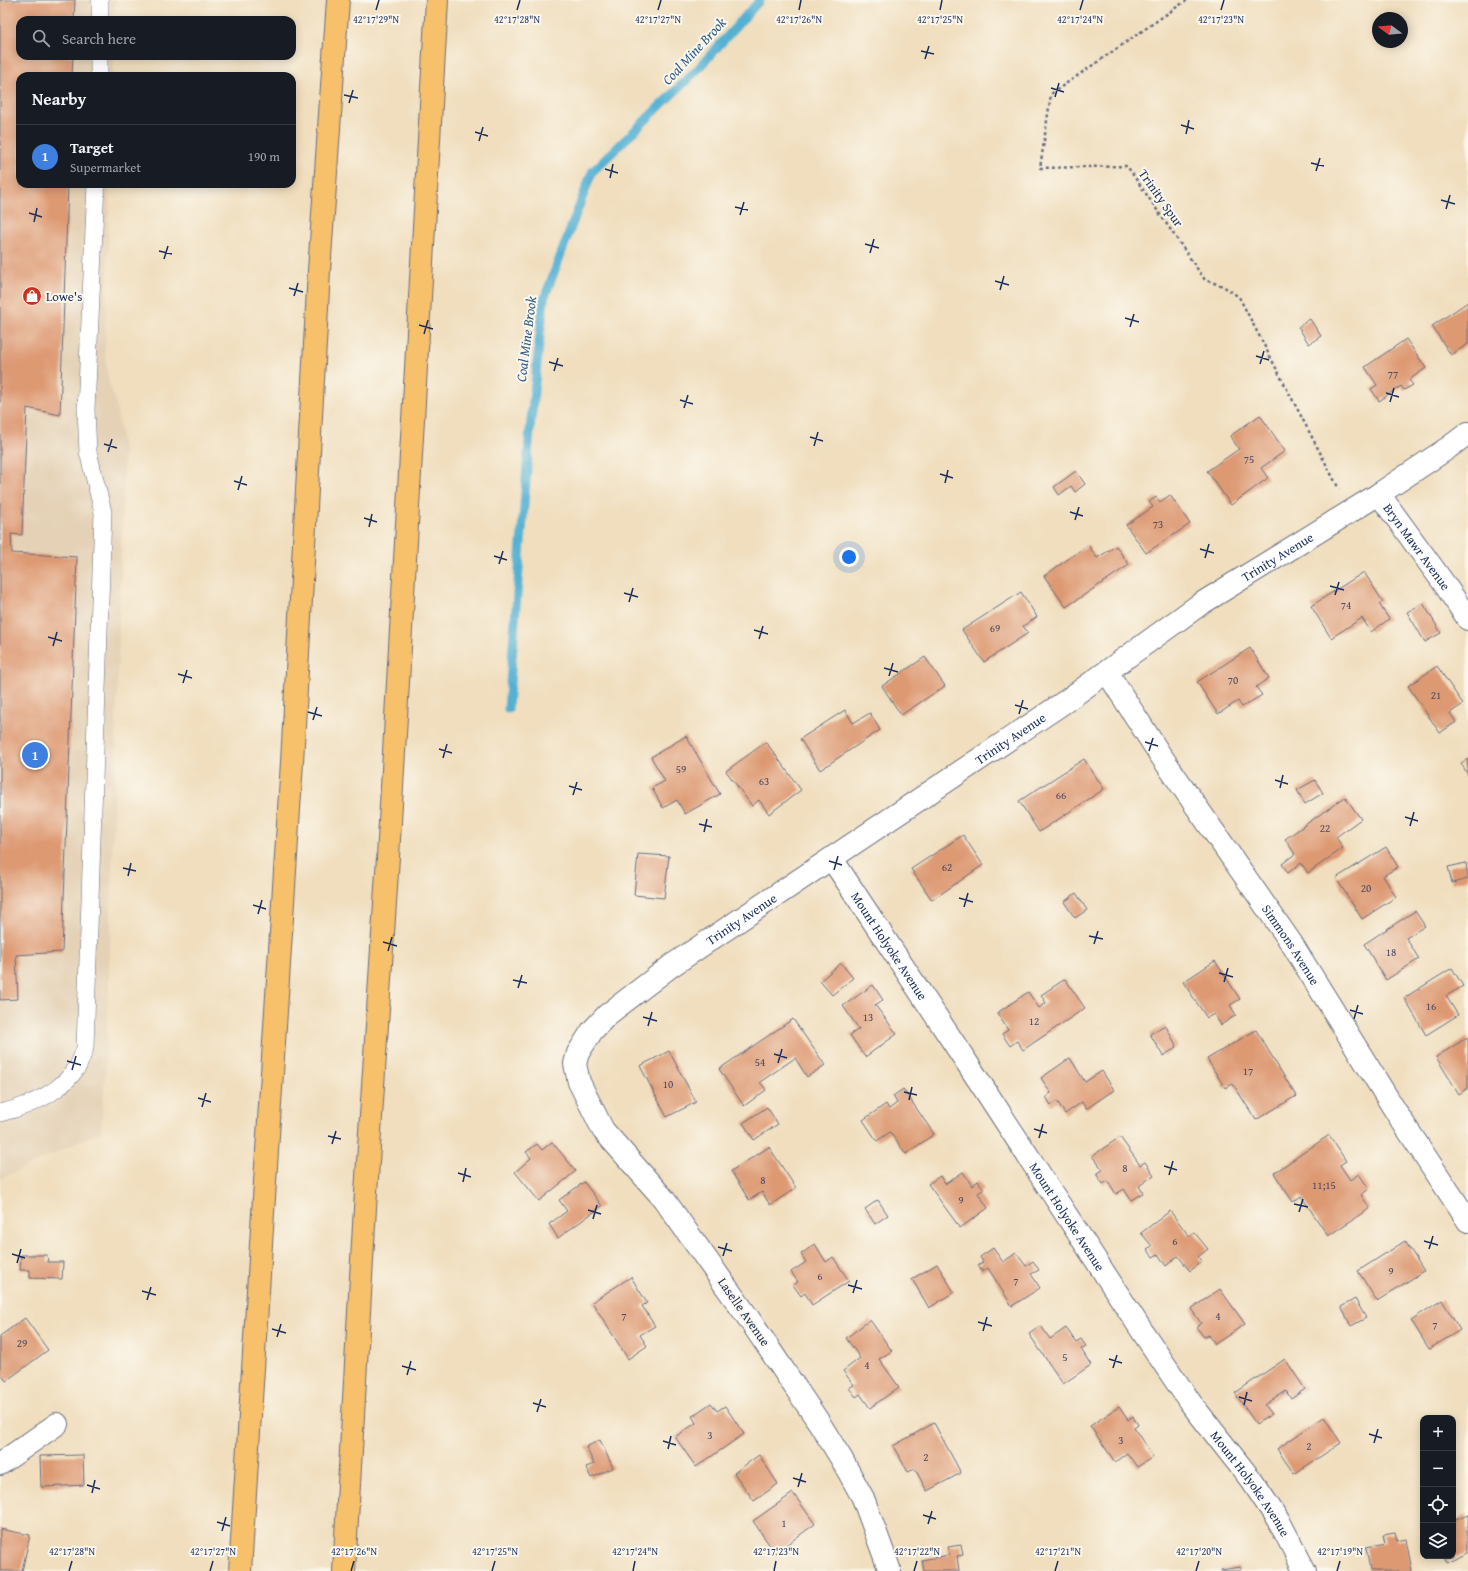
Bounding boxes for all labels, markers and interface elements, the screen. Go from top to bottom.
text: 42°17'29"N [353,12,399,27]
text: 42°17'28"N [494,12,540,27]
text: 42°17'27"N [635,12,681,27]
water label: Coal Mine Brook [657,12,731,89]
text: 42°17'26"N [776,12,822,27]
text: 42°17'25"N [917,12,963,27]
text: 42°17'24"N [1057,12,1103,27]
text: 42°17'23"N [1198,12,1244,27]
north arrow [1372,12,1408,48]
search box [16,16,296,60]
icon: search [30,27,52,49]
text: Search here [62,28,136,49]
text: Nearby [32,86,86,111]
text: Target [70,137,114,158]
text: 1 [42,147,48,166]
text: 190 m [248,147,280,166]
text: Supermarket [70,158,141,177]
street label: Trinity Spur [1134,165,1188,231]
shop icon: Lowe's [21,285,43,307]
place label: Lowe's [46,287,82,306]
water label: Coal Mine Brook [511,295,541,383]
house number: 77 [1388,366,1398,382]
house number: 75 [1244,451,1254,467]
street label: Bryn Mawr Avenue [1379,499,1455,594]
house number: 73 [1153,516,1163,532]
street label: Trinity Avenue [1238,527,1317,586]
your location [839,547,859,567]
house number: 74 [1341,597,1351,613]
house number: 69 [990,620,1000,636]
house number: 70 [1228,672,1238,688]
house number: 21 [1431,687,1441,703]
street label: Trinity Avenue [971,708,1049,769]
pin: 1 [22,740,48,770]
house number: 59 [676,761,686,777]
house number: 63 [759,773,769,789]
house number: 66 [1056,787,1066,803]
house number: 22 [1320,820,1330,836]
house number: 62 [942,859,952,875]
house number: 20 [1361,880,1371,896]
street label: Trinity Avenue [702,888,780,949]
street label: Mount Holyoke Avenue [847,888,932,1004]
street label: Simmons Avenue [1258,900,1325,989]
house number: 18 [1386,944,1396,960]
house number: 16 [1426,998,1436,1014]
house number: 13 [863,1009,873,1025]
house number: 12 [1029,1013,1039,1029]
house number: 54 [755,1054,765,1070]
house number: 17 [1243,1063,1253,1079]
house number: 10 [663,1076,673,1092]
street label: Mount Holyoke Avenue [1025,1158,1110,1275]
house number: 8 [1122,1160,1128,1176]
house number: 8 [760,1172,766,1188]
house number: 11;15 [1312,1177,1336,1193]
house number: 9 [958,1192,964,1208]
house number: 6 [1172,1233,1178,1249]
house number: 9 [1388,1263,1394,1279]
house number: 6 [817,1268,823,1284]
house number: 7 [1013,1273,1019,1289]
street label: Laselle Avenue [713,1274,775,1350]
house number: 7 [621,1308,627,1324]
house number: 4 [1215,1308,1221,1324]
house number: 7 [1432,1317,1438,1333]
house number: 29 [17,1335,27,1351]
house number: 5 [1062,1349,1068,1365]
house number: 4 [864,1357,870,1373]
map controls [1420,1415,1456,1559]
button: + [1420,1415,1456,1451]
street label: Mount Holyoke Avenue [1206,1426,1295,1540]
house number: 3 [707,1427,713,1443]
house number: 3 [1118,1432,1124,1448]
house number: 2 [1306,1438,1312,1454]
house number: 2 [923,1449,929,1465]
button: − [1420,1451,1456,1487]
button: locate [1420,1487,1456,1523]
house number: 1 [781,1515,787,1531]
button: layers [1420,1523,1456,1559]
text: 42°17'28"N [49,1544,95,1559]
text: 42°17'27"N [190,1544,236,1559]
text: 42°17'26"N [331,1544,377,1559]
text: 42°17'25"N [472,1544,518,1559]
text: 42°17'24"N [612,1544,658,1559]
text: 42°17'23"N [753,1544,799,1559]
text: 42°17'22"N [894,1544,940,1559]
text: 42°17'21"N [1035,1544,1081,1559]
text: 42°17'20"N [1176,1544,1222,1559]
text: 42°17'19"N [1317,1544,1363,1559]

